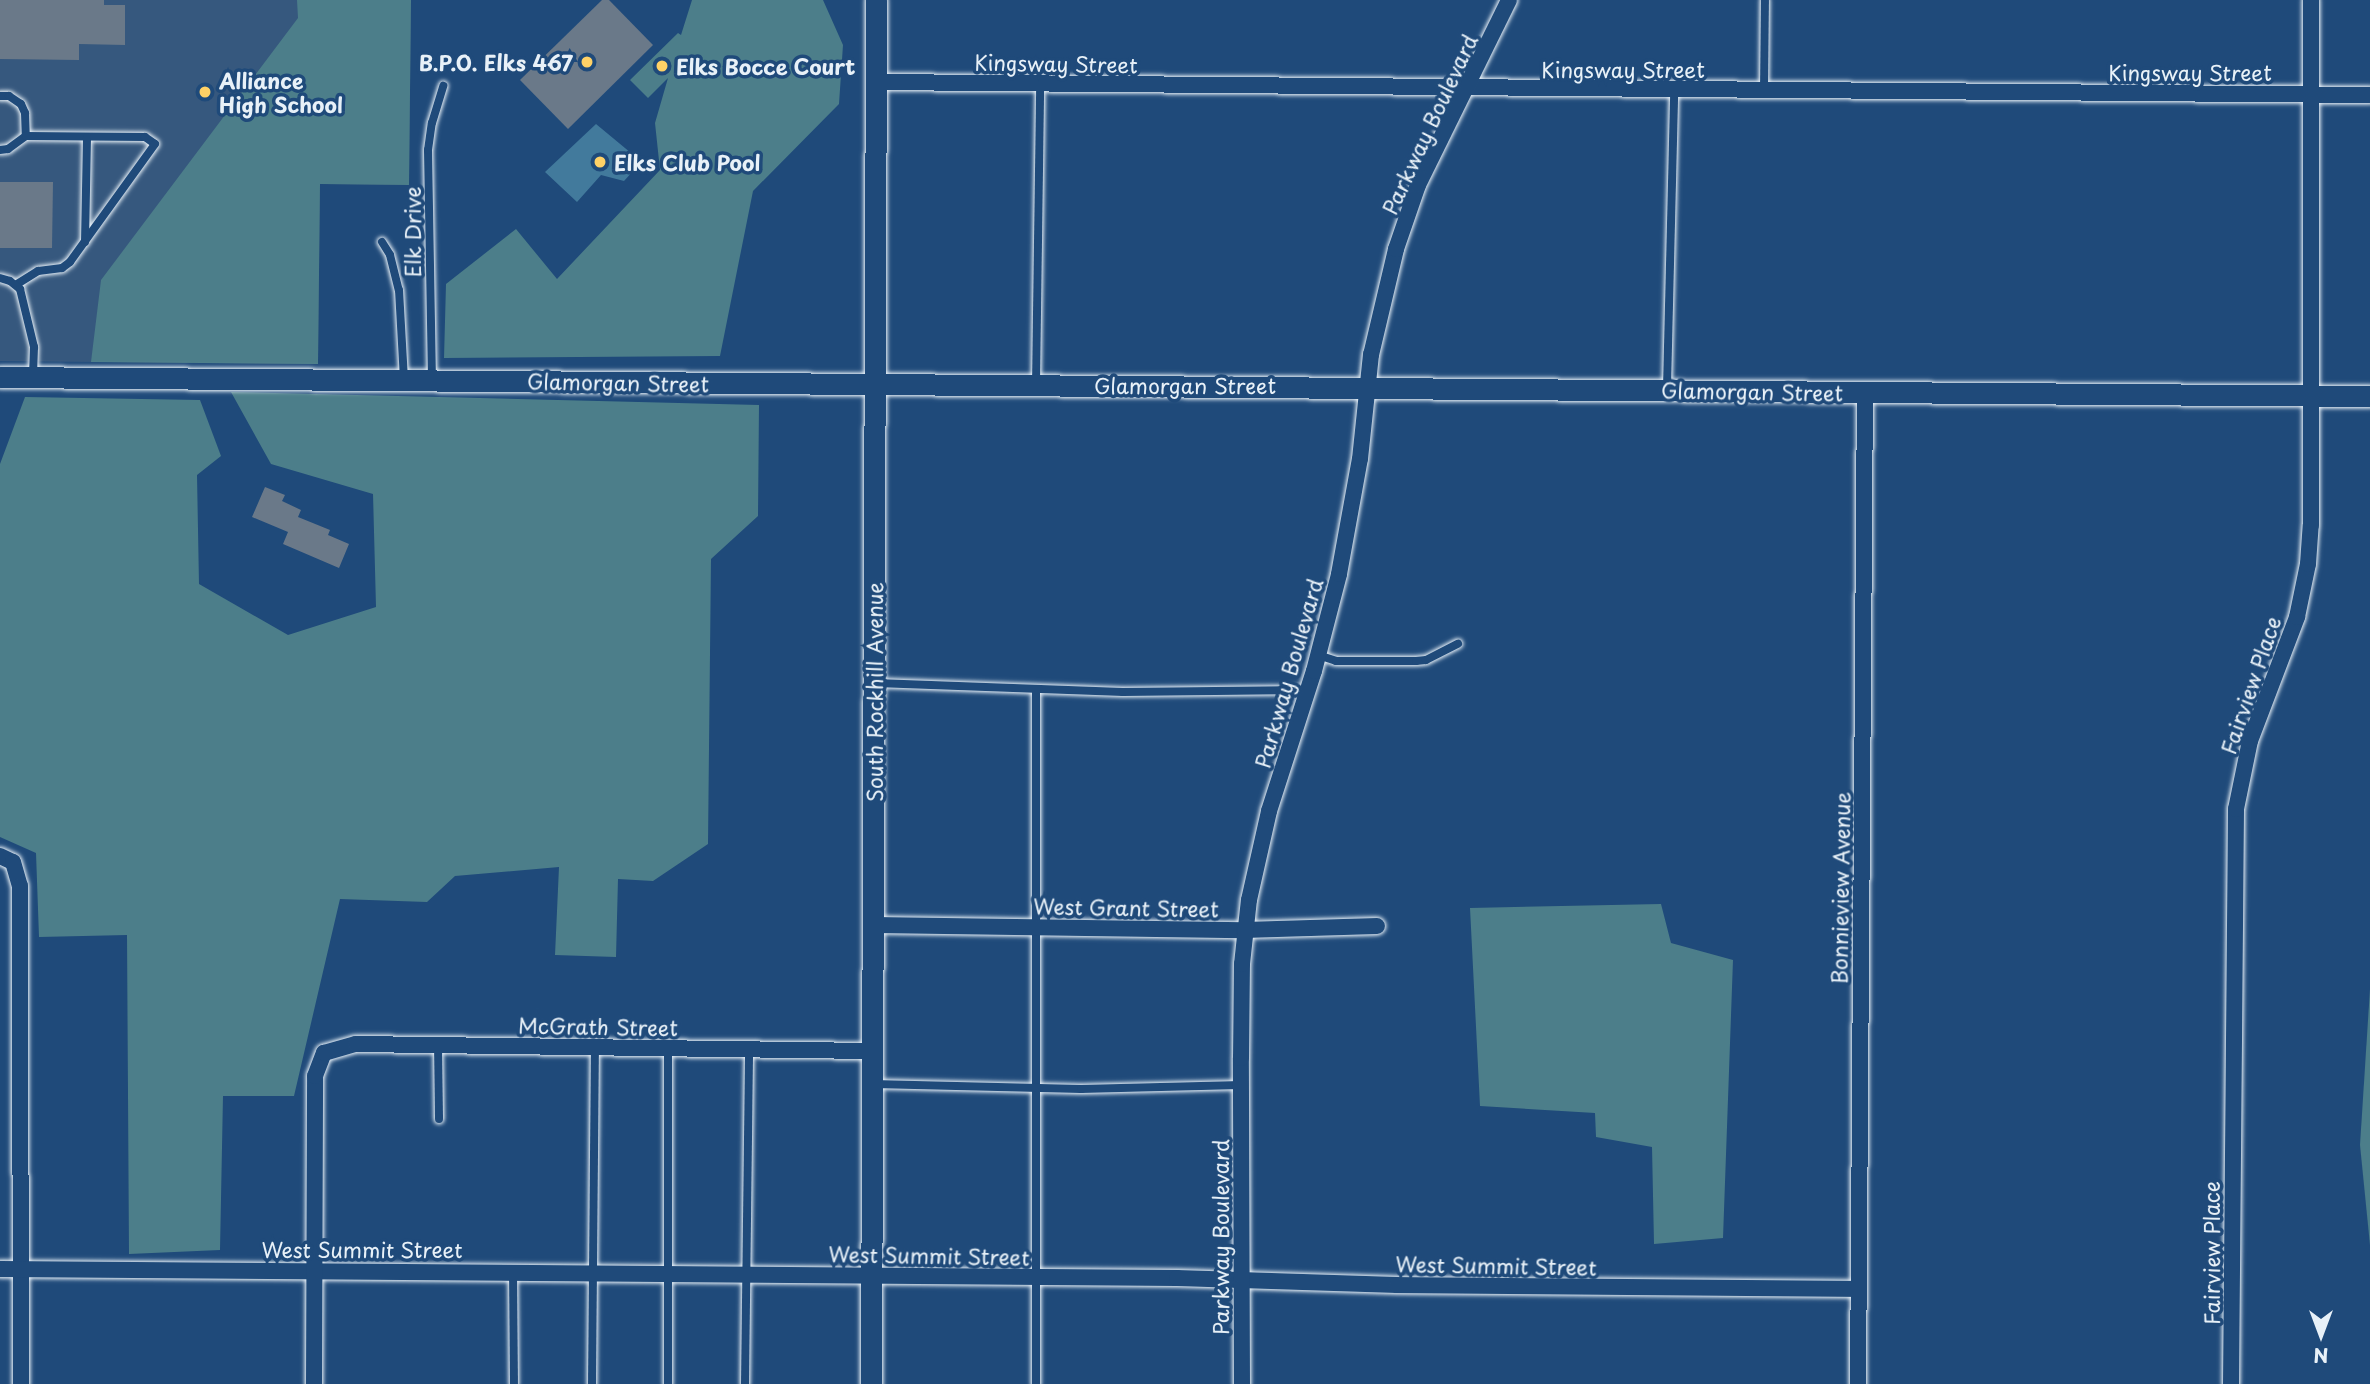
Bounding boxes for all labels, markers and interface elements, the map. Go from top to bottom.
street label: Parkway Boulevard [1376,30,1482,218]
place label: B.P.O. Elks 467 [417,49,573,75]
street label: Kingsway Street [974,49,1138,77]
place label: Elks Bocce Court [676,53,857,79]
marker: B.P.O. Elks 467 [579,54,595,70]
street label: Kingsway Street [1542,56,1704,82]
marker: Elks Bocce Court [654,58,670,74]
street label: Kingsway Street [2109,59,2271,85]
place label: Alliance High School [219,67,344,117]
marker: Alliance High School [197,84,213,100]
place label: Elks Club Pool [614,149,762,175]
marker: Elks Club Pool [592,154,608,170]
street label: Elk Drive [399,186,425,278]
street label: Glamorgan Street [527,368,709,396]
street label: Glamorgan Street [1094,372,1276,398]
street label: Glamorgan Street [1661,377,1843,405]
street label: Parkway Boulevard [1249,575,1327,771]
street label: South Rockhill Avenue [861,582,887,802]
street label: Fairview Place [2214,612,2286,758]
street label: Bonnieview Avenue [1826,792,1854,984]
street label: West Grant Street [1033,893,1219,921]
street label: McGrath Street [518,1012,678,1040]
street label: Parkway Boulevard [1207,1139,1233,1335]
street label: Fairview Place [2198,1180,2224,1326]
street label: West Summit Street [260,1236,464,1262]
street label: West Summit Street [827,1241,1031,1269]
street label: West Summit Street [1394,1251,1598,1279]
north arrow [2286,1300,2356,1370]
text: N [2313,1342,2329,1370]

